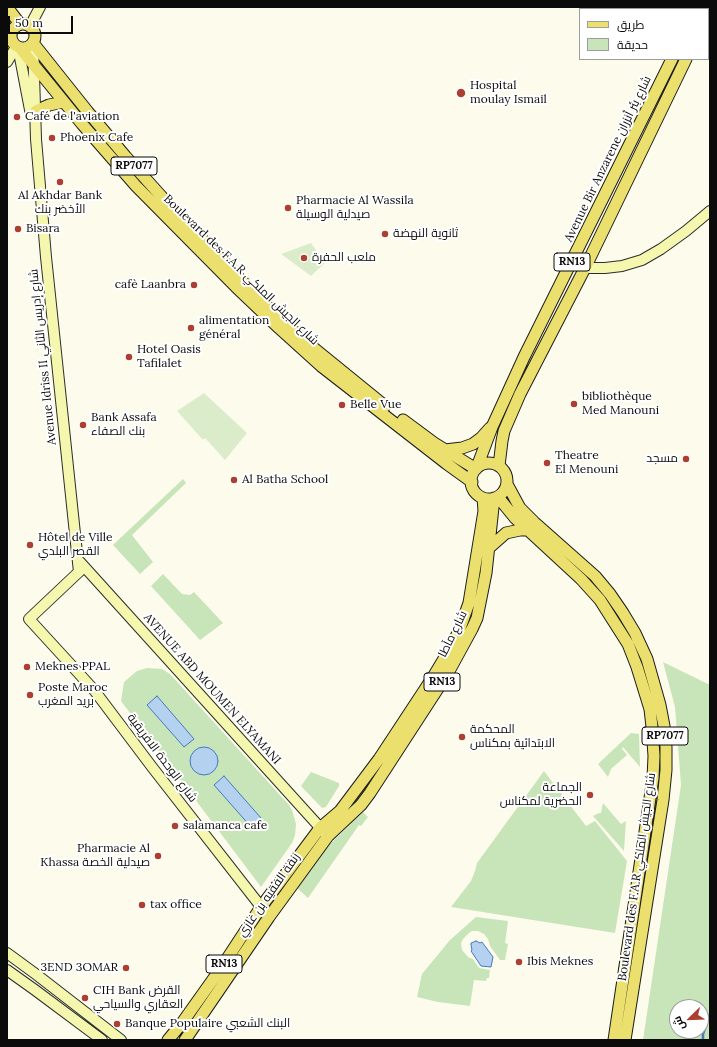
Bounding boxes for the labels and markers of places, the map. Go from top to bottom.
place label: Hospital moulay Ismail [470,79,547,107]
marker: Hospital moulay Ismail [455,87,467,99]
place label: Café de l'aviation [25,110,120,124]
marker: Café de l'aviation [12,112,22,122]
place label: Phoenix Cafe [60,131,133,145]
marker: Phoenix Cafe [47,133,57,143]
marker: Al Akhdar Bank الأخضر بنك [55,177,65,187]
place label: Al Akhdar Bank الأخضر بنك [18,189,102,217]
place label: Pharmacie Al Wassila صيدلية الوسيلة [296,194,414,222]
marker: Pharmacie Al Wassila صيدلية الوسيلة [283,203,293,213]
place label: Bisara [26,222,60,236]
marker: Bisara [13,224,23,234]
place label: ثانوية النهضة [393,227,458,241]
marker: ثانوية النهضة [380,229,390,239]
place label: ملعب الحفرة [312,251,376,265]
marker: ملعب الحفرة [299,253,309,263]
place label: cafè Laanbra [115,278,186,292]
marker: cafè Laanbra [189,280,199,290]
place label: alimentation général [199,314,269,342]
marker: alimentation général [186,323,196,333]
place label: Hotel Oasis Tafilalet [137,343,201,371]
marker: Hotel Oasis Tafilalet [124,352,134,362]
place label: bibliothèque Med Manouni [582,390,659,418]
place label: Belle Vue [350,398,401,412]
marker: bibliothèque Med Manouni [569,399,579,409]
marker: Belle Vue [337,400,347,410]
place label: Bank Assafa بنك الصفاء [91,411,157,439]
marker: Bank Assafa بنك الصفاء [78,420,88,430]
place label: Theatre El Menouni [555,449,618,477]
place label: مسجد [646,452,678,466]
marker: مسجد [681,454,691,464]
marker: Theatre El Menouni [542,458,552,468]
place label: Al Batha School [242,473,328,487]
marker: Al Batha School [229,475,239,485]
place label: Hôtel de Ville القصر البلدي [38,531,113,559]
marker: Hôtel de Ville القصر البلدي [25,540,35,550]
place label: Meknes PPAL [35,660,110,674]
marker: Meknes PPAL [22,662,32,672]
place label: Poste Maroc بريد المغرب [38,681,108,709]
marker: Poste Maroc بريد المغرب [25,690,35,700]
place label: المحكمة الابتدائية بمكناس [470,723,555,751]
marker: المحكمة الابتدائية بمكناس [457,732,467,742]
place label: الجماعة الحضرية لمكناس [500,781,582,809]
marker: الجماعة الحضرية لمكناس [585,790,595,800]
place label: salamanca cafe [183,819,267,833]
marker: salamanca cafe [170,821,180,831]
place label: Pharmacie Al Khassa صيدلية الخصة [40,842,150,870]
marker: Pharmacie Al Khassa صيدلية الخصة [153,851,163,861]
place label: tax office [150,898,202,912]
marker: tax office [137,900,147,910]
place label: Ibis Meknes [527,955,593,969]
marker: Ibis Meknes [514,957,524,967]
place label: 3END 3OMAR [40,961,118,975]
marker: 3END 3OMAR [121,963,131,973]
place label: CIH Bank القرض العقاري والسياحي [93,984,183,1012]
marker: CIH Bank القرض العقاري والسياحي [80,993,90,1003]
place label: Banque Populaire البنك الشعبي [125,1017,290,1031]
marker: Banque Populaire البنك الشعبي [112,1019,122,1029]

